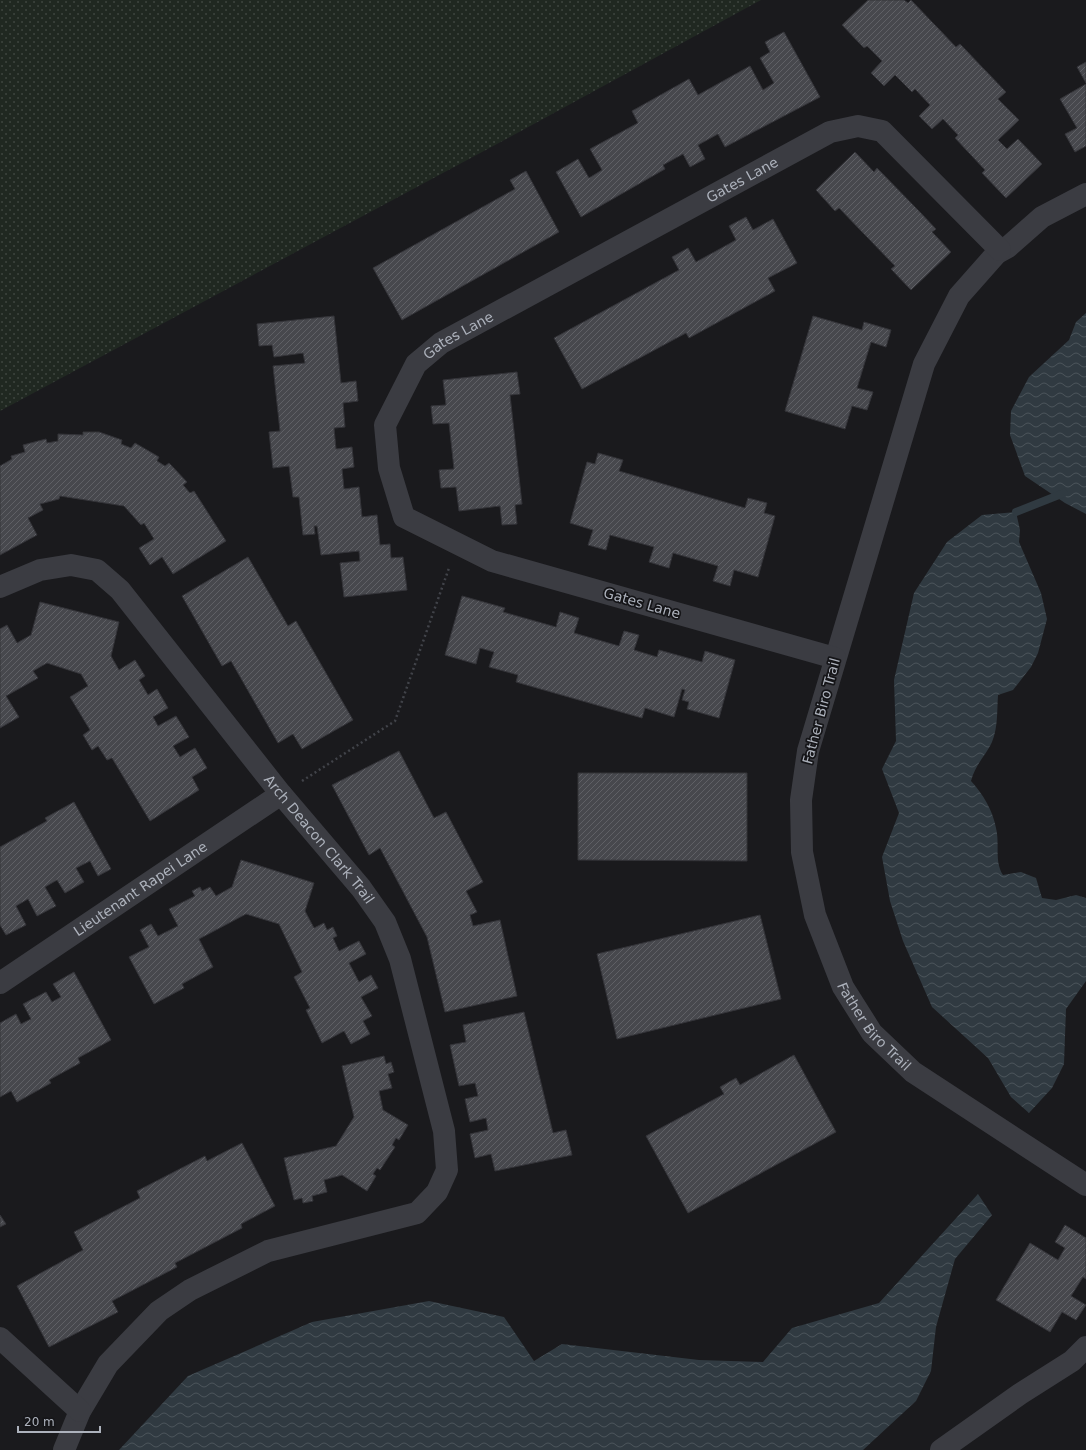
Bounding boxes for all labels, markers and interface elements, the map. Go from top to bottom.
street label: Gates Lane [704,154,781,206]
street label: Gates Lane [420,308,496,363]
street label: Gates Lane [602,584,682,622]
street label: Father Biro Trail [799,656,843,766]
street label: Arch Deacon Clark Trail [261,772,378,907]
street label: Lieutenant Rapei Lane [70,838,210,939]
street label: Father Biro Trail [834,980,914,1074]
scale bar [18,1408,100,1434]
text: 20 m [24,1415,55,1429]

